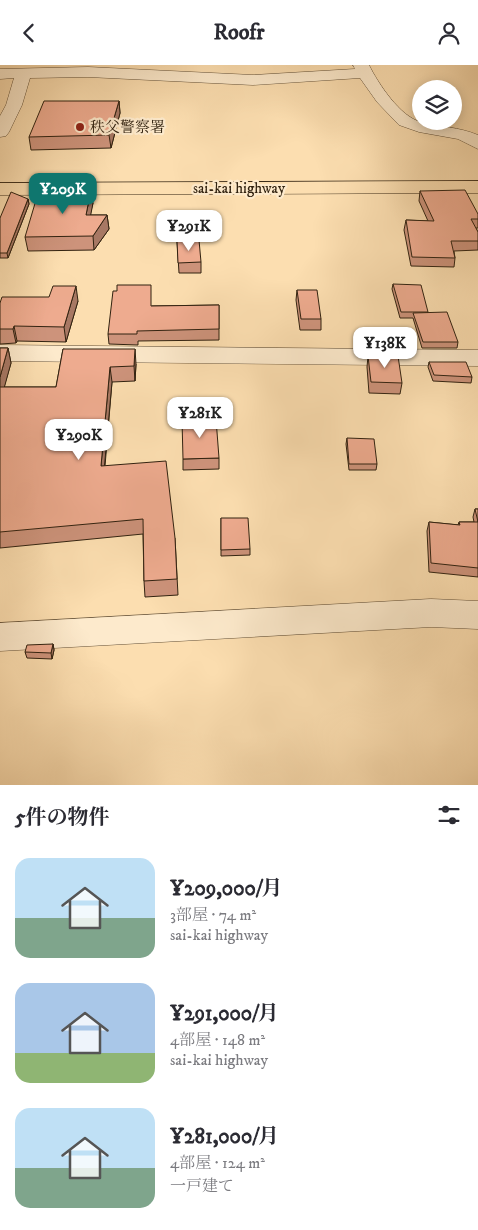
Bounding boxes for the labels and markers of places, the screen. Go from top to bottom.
place label: 秩父警察署 [90,118,165,137]
marker: 秩父警察署 [74,121,86,133]
pin: ¥209K [28,173,98,215]
pin: ¥291K [154,209,224,252]
pin: ¥138K [350,327,420,369]
pin: ¥281K [165,397,235,439]
pin: ¥290K [44,419,114,461]

